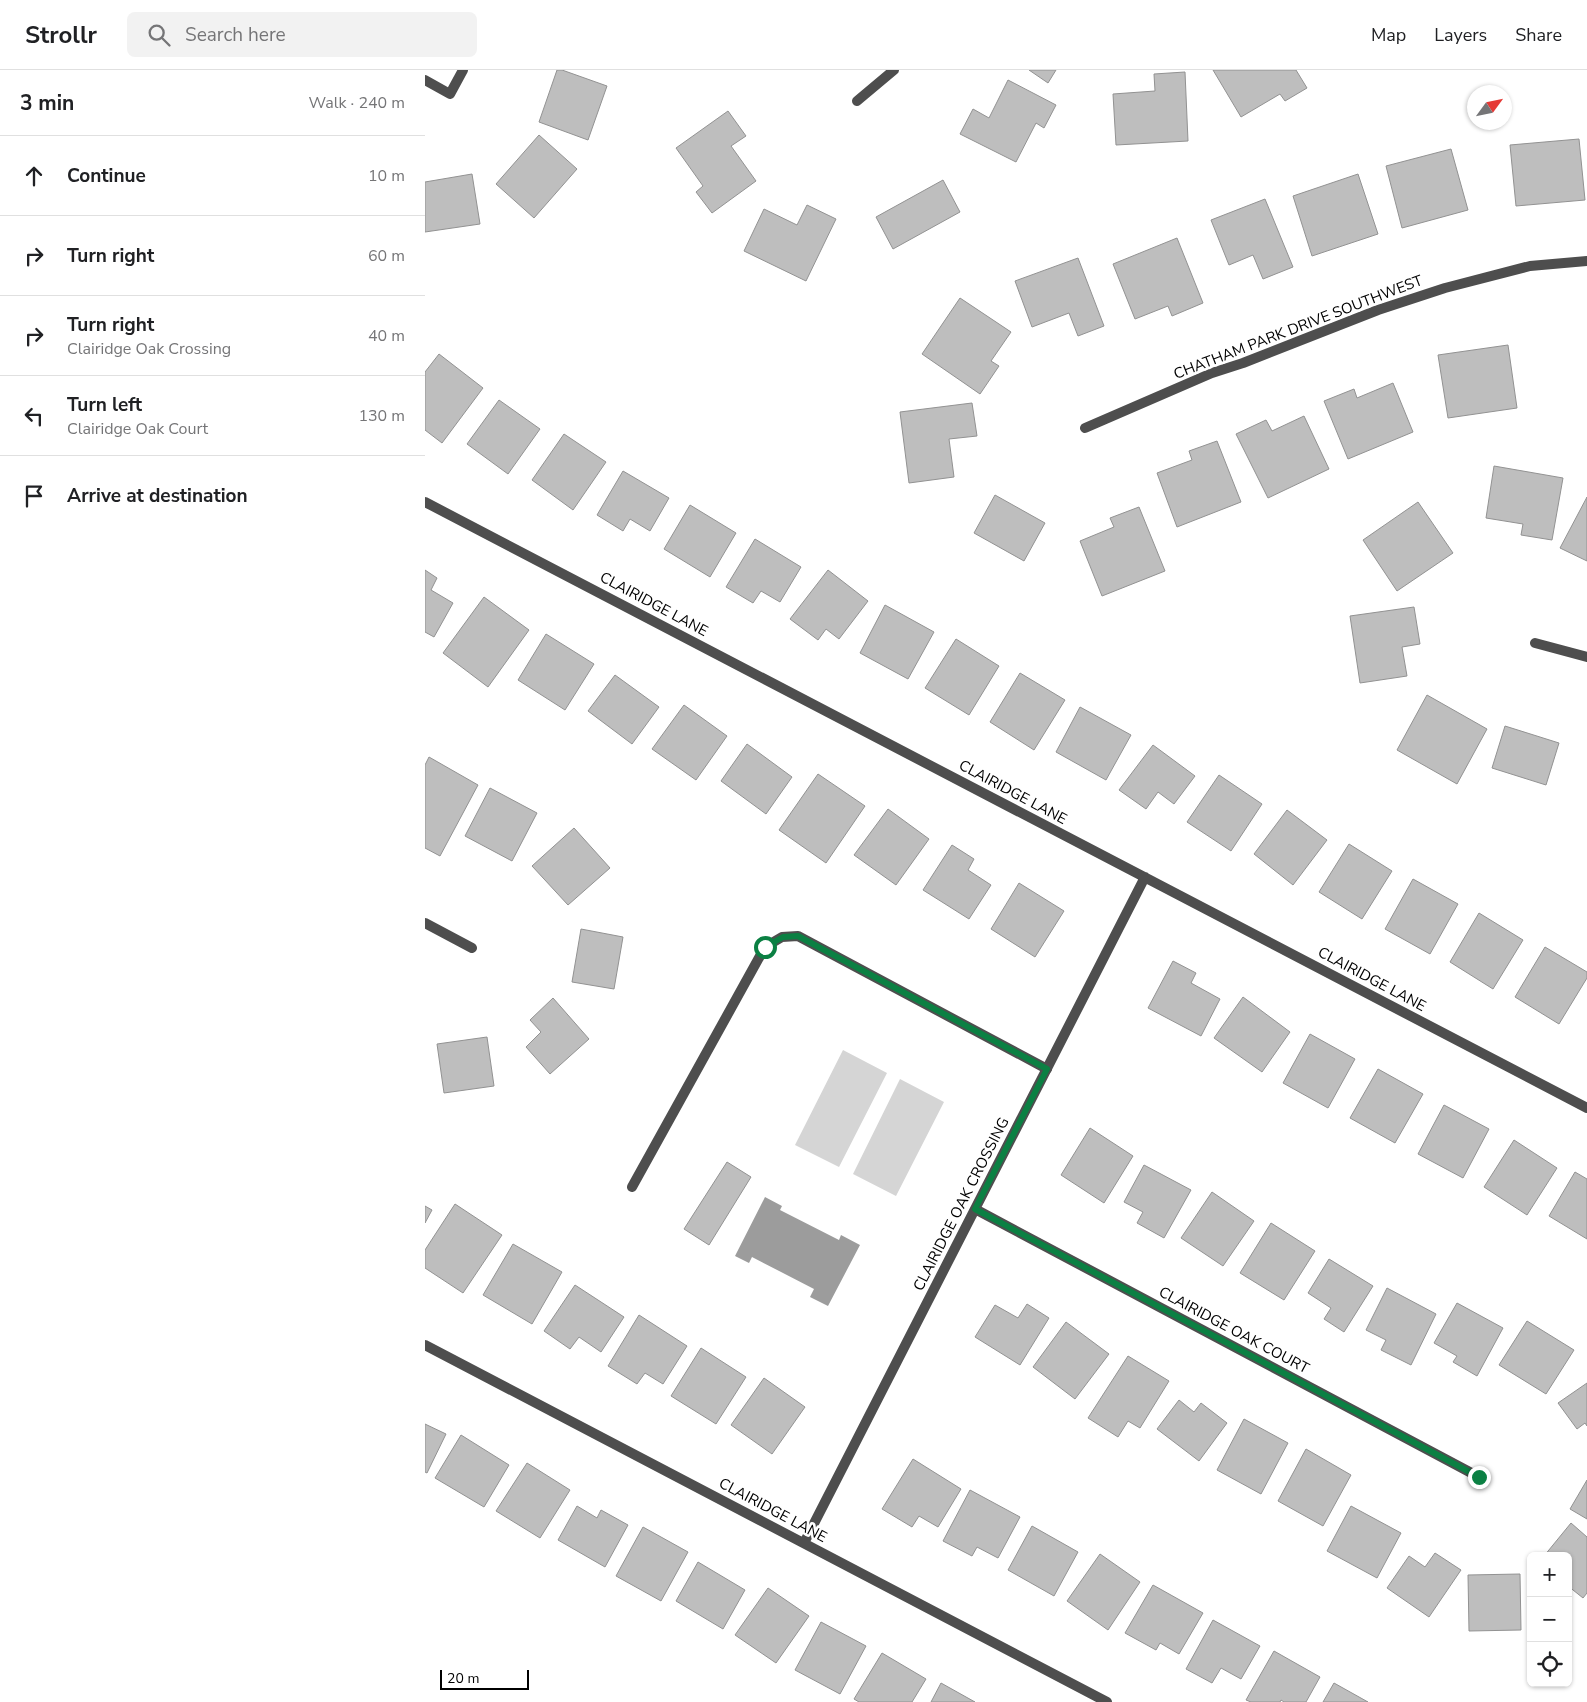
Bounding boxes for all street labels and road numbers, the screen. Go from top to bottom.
street label: CHATHAM PARK DRIVE SOUTHWEST [1171,270,1425,384]
street label: CLAIRIDGE LANE [596,567,712,641]
street label: CLAIRIDGE LANE [955,755,1071,829]
street label: CLAIRIDGE LANE [1314,942,1430,1016]
street label: CLAIRIDGE OAK CROSSING [908,1114,1014,1294]
street label: CLAIRIDGE OAK COURT [1155,1282,1313,1378]
street label: CLAIRIDGE LANE [715,1473,831,1547]

